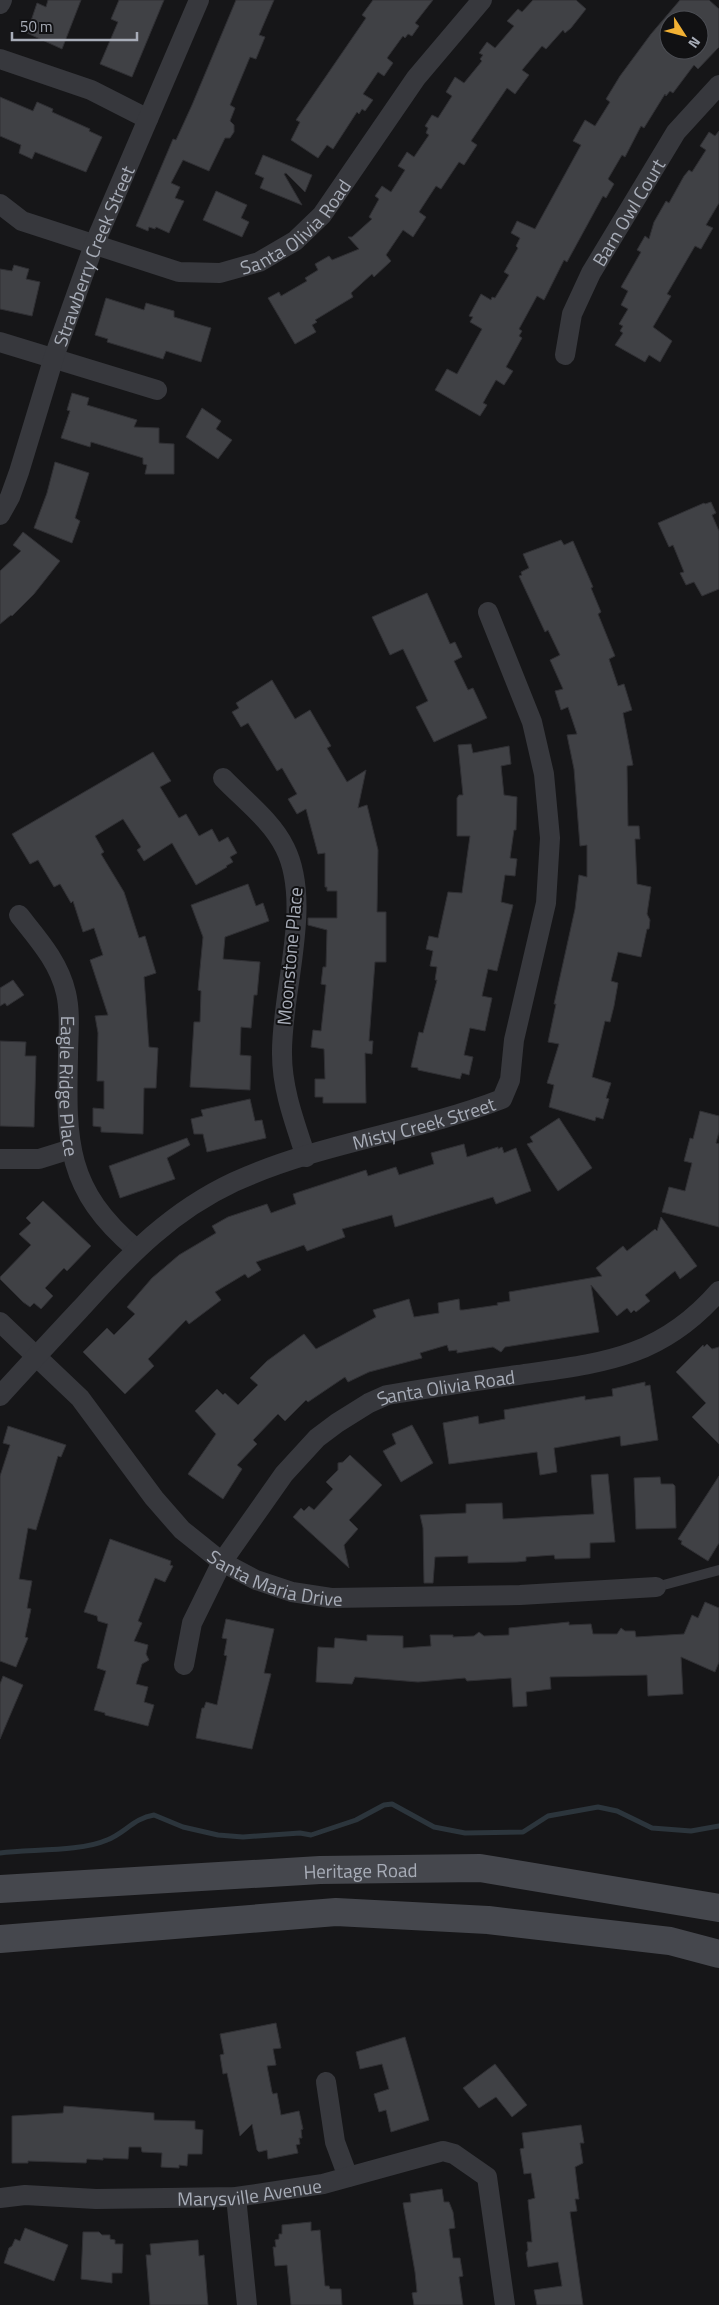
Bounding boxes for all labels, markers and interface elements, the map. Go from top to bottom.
scale bar [12,10,138,42]
north arrow [659,10,709,60]
text: 50 m [20,15,53,38]
text: N [684,33,706,53]
street label: Barn Owl Court [584,152,672,271]
street label: Strawberry Creek Street [45,160,141,350]
street label: Santa Olivia Road [237,173,357,281]
street label: Moonstone Place [269,886,309,1026]
street label: Eagle Ridge Place [53,1016,87,1159]
street label: Misty Creek Street [349,1088,499,1156]
street label: Santa Olivia Road [372,1361,517,1413]
street label: Santa Maria Drive [202,1542,343,1613]
street label: Heritage Road [303,1854,418,1885]
street label: Marysville Avenue [177,2170,323,2212]

